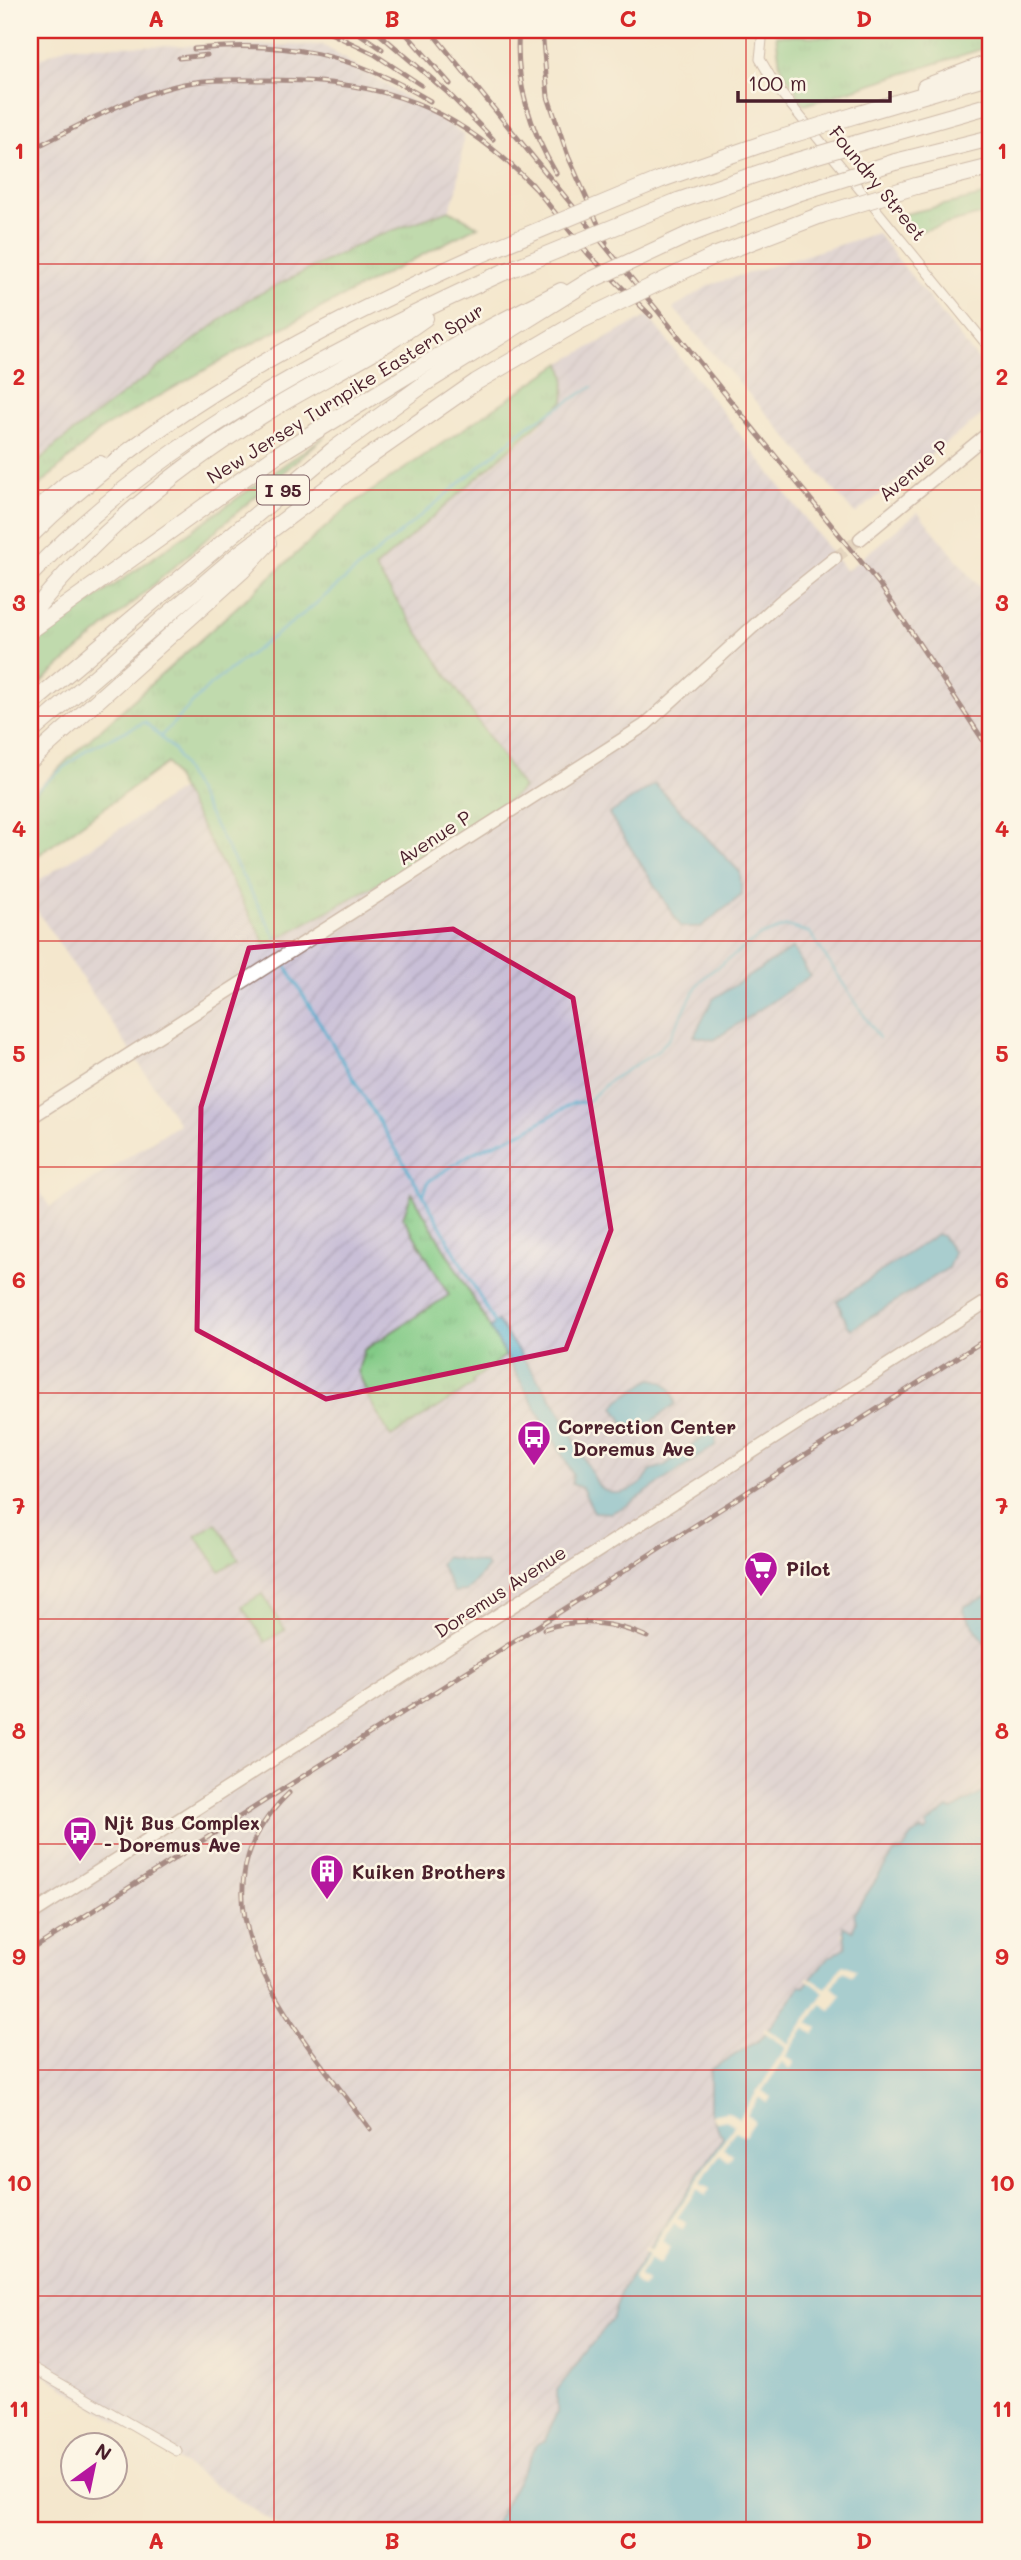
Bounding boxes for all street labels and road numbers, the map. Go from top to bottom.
street label: Foundry Street [824,120,932,246]
street label: New Jersey Turnpike Eastern Spur [202,297,488,489]
street label: Avenue P [873,433,953,506]
road number: I 95 [257,476,309,504]
street label: Avenue P [392,804,476,870]
street label: Doremus Avenue [429,1539,571,1643]

